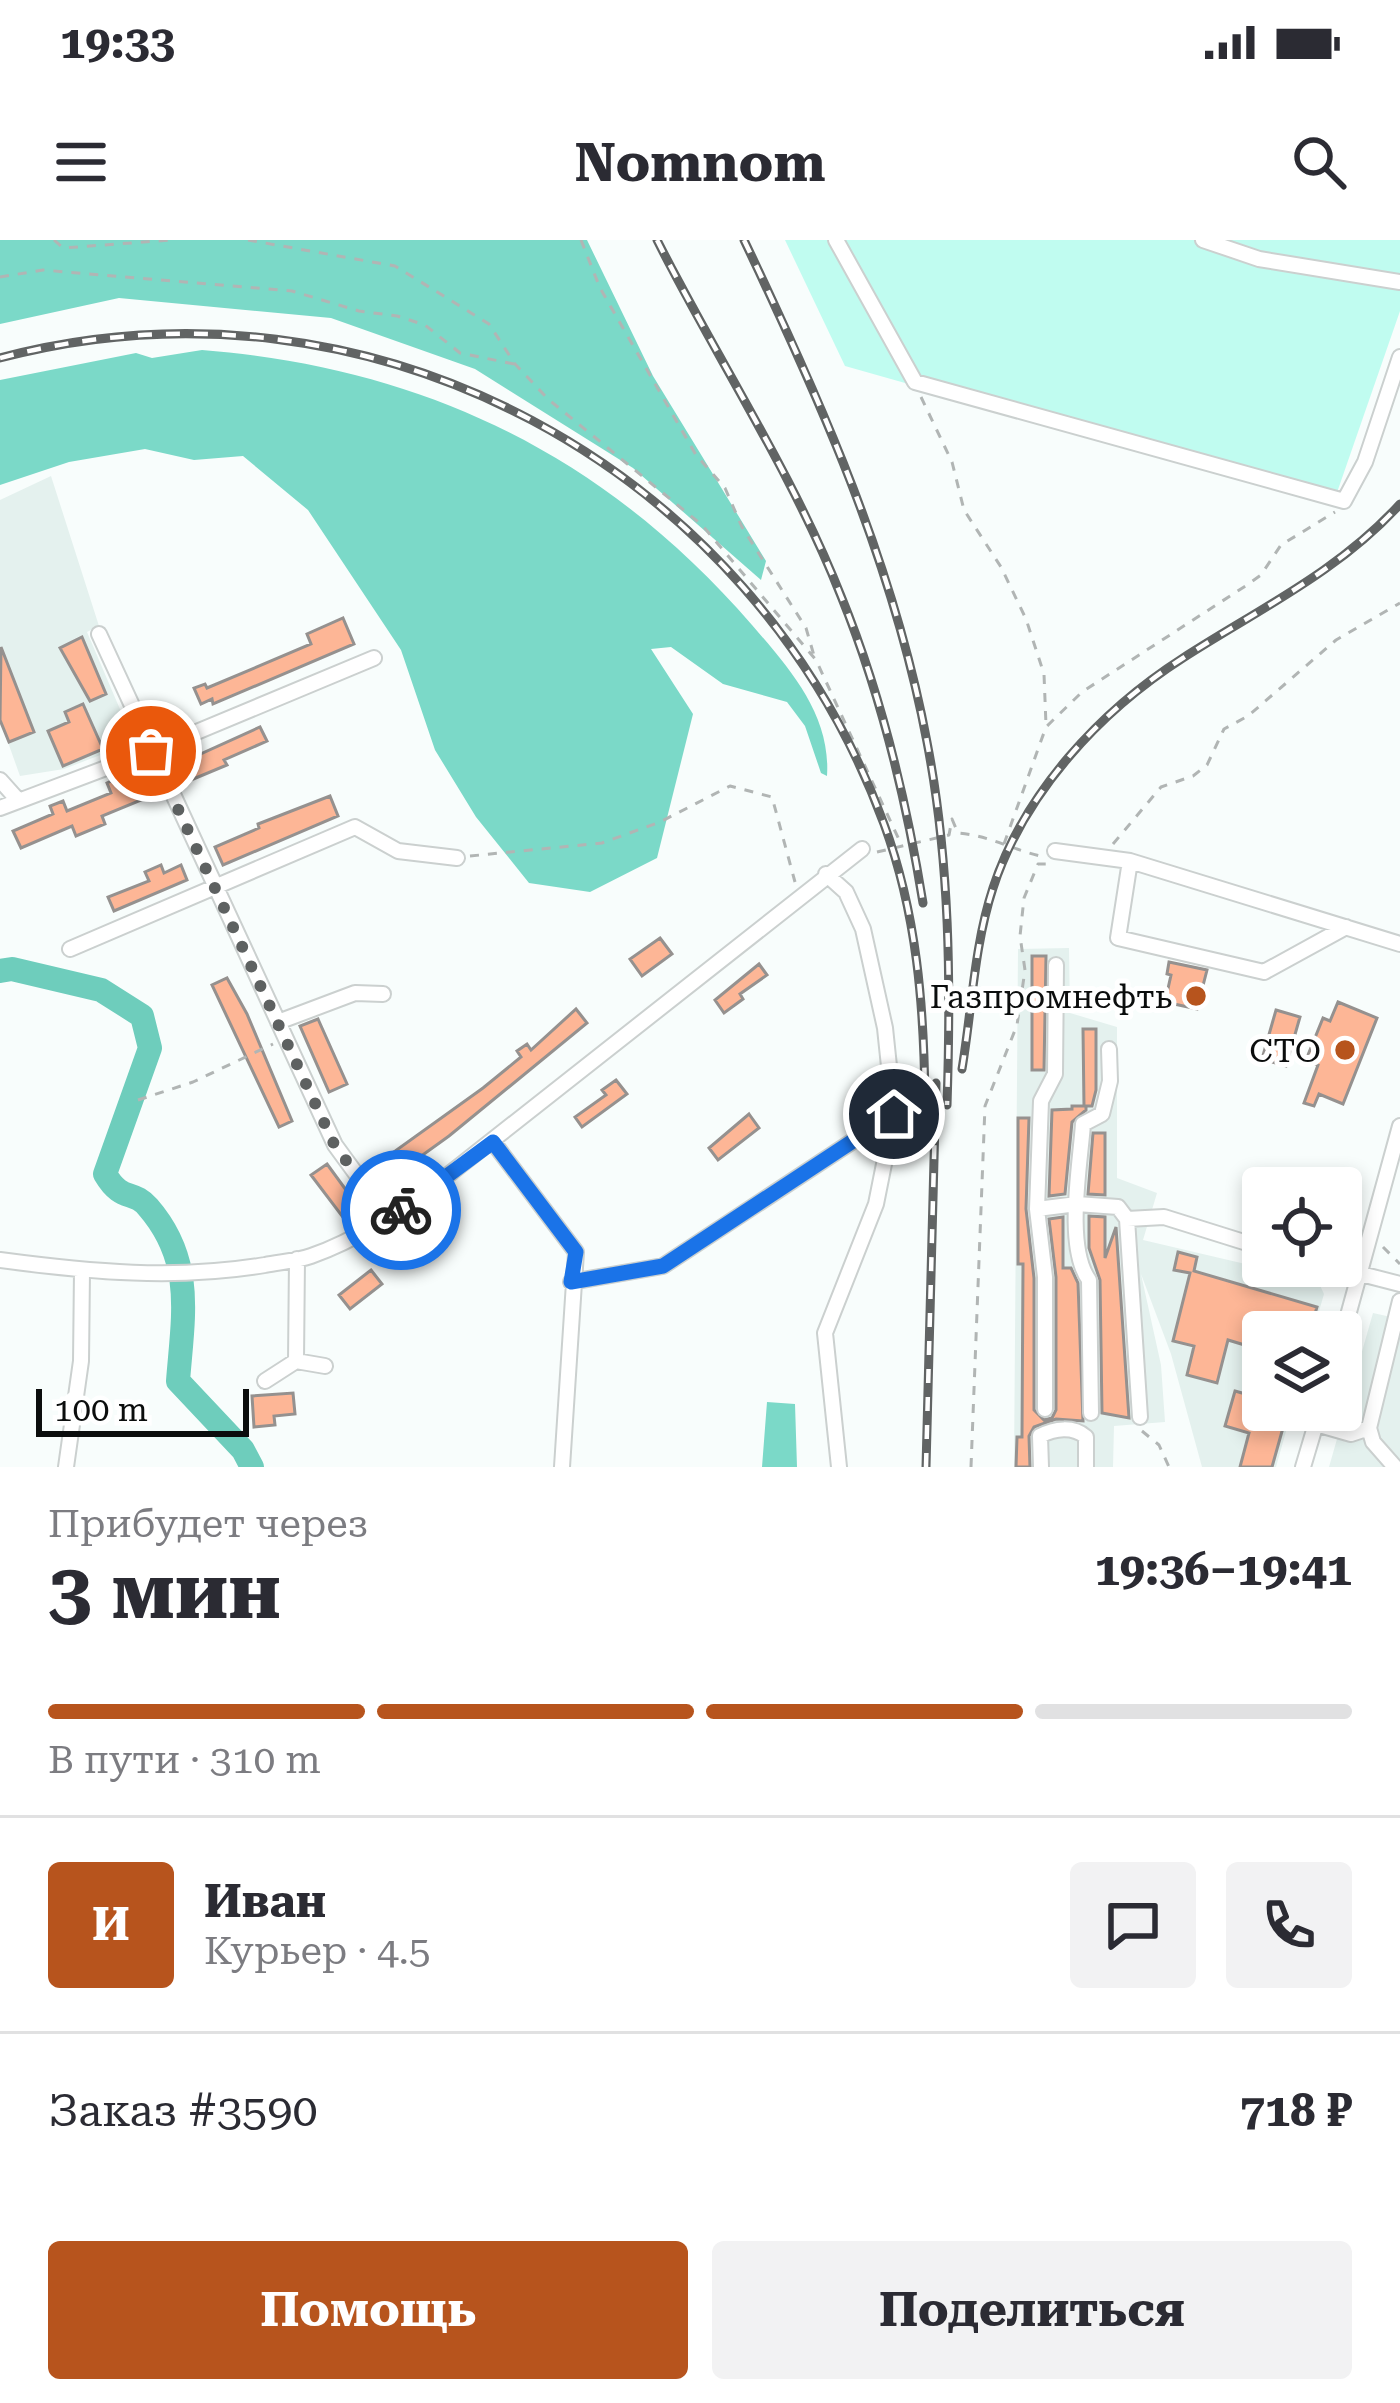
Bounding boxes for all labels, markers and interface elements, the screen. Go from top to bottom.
text: 19:33 [60,16,175,69]
icon: menu [48,129,114,195]
icon: search [1286,129,1352,195]
text: Nomnom [575,131,826,194]
pin [100,700,202,802]
icon: bag [118,718,184,784]
place label: Газпромнефть [930,977,1172,1016]
marker: Газпромнефть [1183,983,1209,1009]
place label: СТО [1249,1031,1321,1070]
marker: СТО [1332,1037,1358,1063]
pin [843,1063,945,1165]
icon: home [861,1081,927,1147]
courier [341,1150,461,1270]
map controls [1242,1167,1362,1431]
button: locate [1242,1167,1362,1287]
icon: bike [368,1177,434,1243]
button: layers [1242,1311,1362,1431]
scale bar [36,1383,249,1436]
text: 100 m [54,1390,148,1429]
text: Прибудет через [48,1501,368,1547]
text: 19:36–19:41 [1095,1543,1352,1596]
text: 3 мин [48,1546,281,1637]
text: В пути · 310 m [48,1737,321,1783]
button: chat [1070,1862,1196,1988]
button: phone [1226,1862,1352,1988]
text: Иван [204,1875,326,1928]
text: И [92,1898,130,1951]
text: Курьер · 4.5 [204,1928,431,1974]
text: Заказ #3590 [48,2084,318,2137]
text: 718 ₽ [1240,2084,1352,2137]
button: Помощь [48,2241,688,2379]
button: Поделиться [712,2241,1352,2379]

